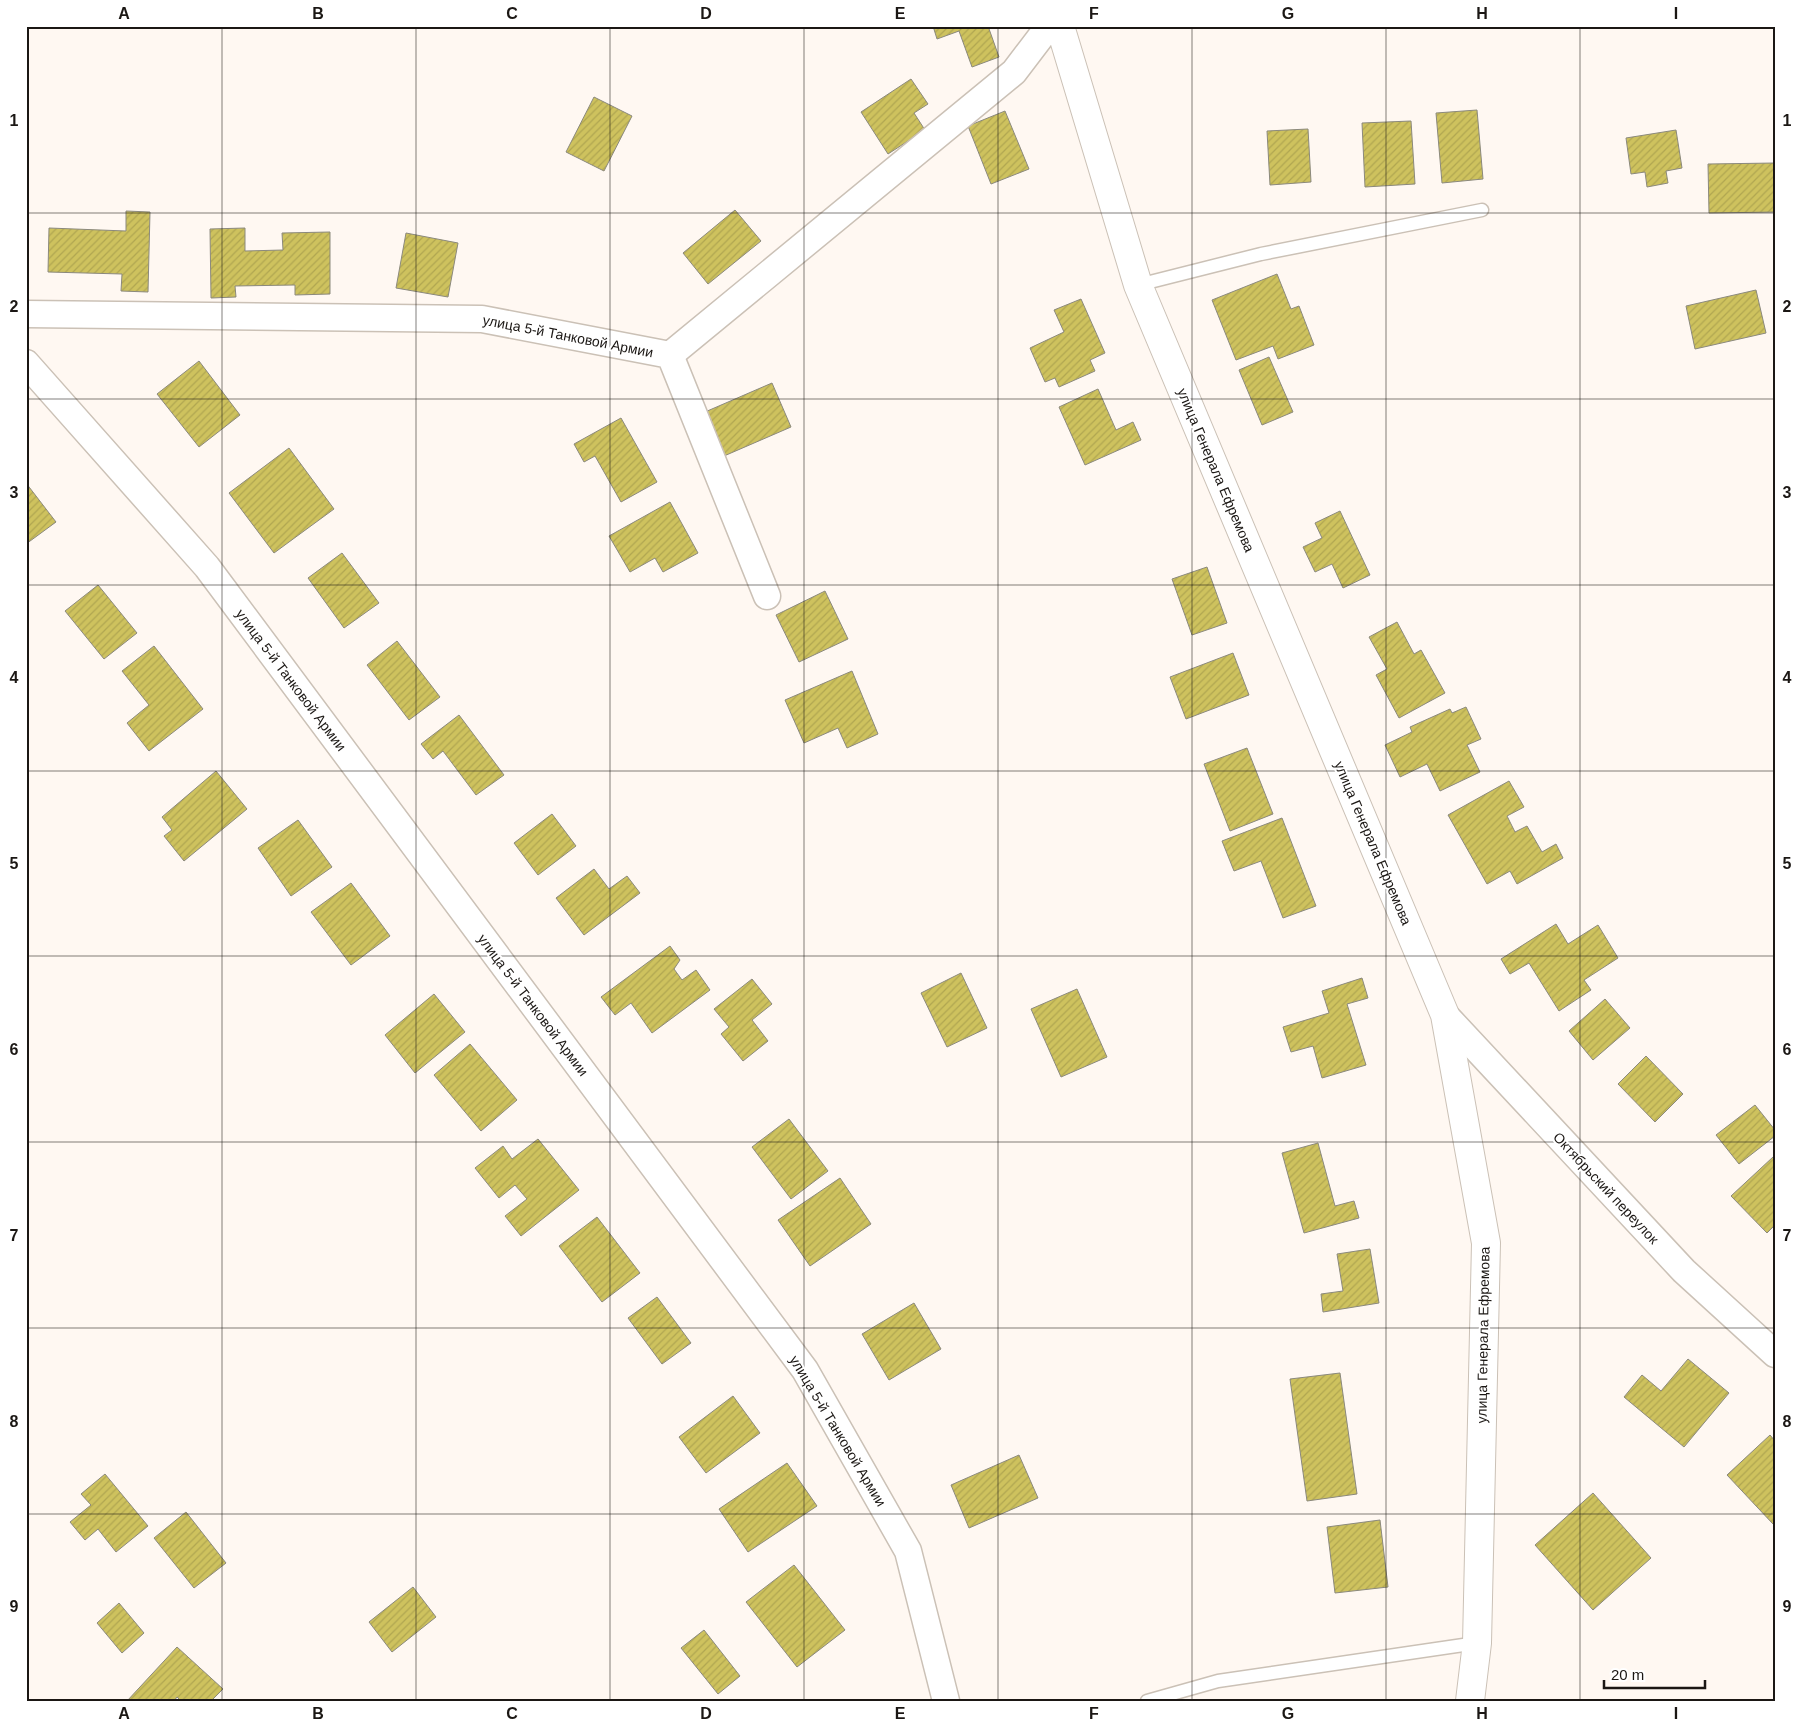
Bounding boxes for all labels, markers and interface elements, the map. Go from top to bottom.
text: A [118,5,130,22]
text: B [312,5,324,22]
text: C [506,5,518,22]
text: D [700,5,712,22]
text: E [895,5,906,22]
text: F [1089,5,1099,22]
text: G [1282,5,1294,22]
text: H [1476,5,1488,22]
text: I [1674,5,1678,22]
text: 1 [10,112,19,129]
text: 1 [1783,112,1792,129]
text: 2 [10,298,19,315]
text: 2 [1783,298,1792,315]
street label: улица 5-й Танковой Армии [481,312,655,360]
street label: улица Генерала Ефремова [1174,386,1258,555]
text: 3 [10,484,19,501]
text: 3 [1783,484,1792,501]
street label: улица 5-й Танковой Армии [232,606,350,754]
text: 4 [10,669,19,686]
text: 4 [1783,669,1792,686]
street label: улица Генерала Ефремова [1331,759,1415,928]
text: 5 [10,855,19,872]
text: 5 [1783,855,1792,872]
street label: улица 5-й Танковой Армии [474,931,592,1079]
text: 6 [10,1041,19,1058]
text: 6 [1783,1041,1792,1058]
street label: Октябрьский переулок [1550,1129,1662,1248]
text: 7 [10,1227,19,1244]
text: 7 [1783,1227,1792,1244]
street label: улица Генерала Ефремова [1473,1246,1493,1423]
street label: улица 5-й Танковой Армии [787,1353,889,1509]
text: 8 [10,1413,19,1430]
text: 8 [1783,1413,1792,1430]
text: 9 [10,1598,19,1615]
text: 9 [1783,1598,1792,1615]
scale bar [1604,1657,1705,1689]
text: 20 m [1611,1666,1644,1683]
text: A [118,1705,130,1722]
text: B [312,1705,324,1722]
text: C [506,1705,518,1722]
text: D [700,1705,712,1722]
text: E [895,1705,906,1722]
text: F [1089,1705,1099,1722]
text: G [1282,1705,1294,1722]
text: H [1476,1705,1488,1722]
text: I [1674,1705,1678,1722]

